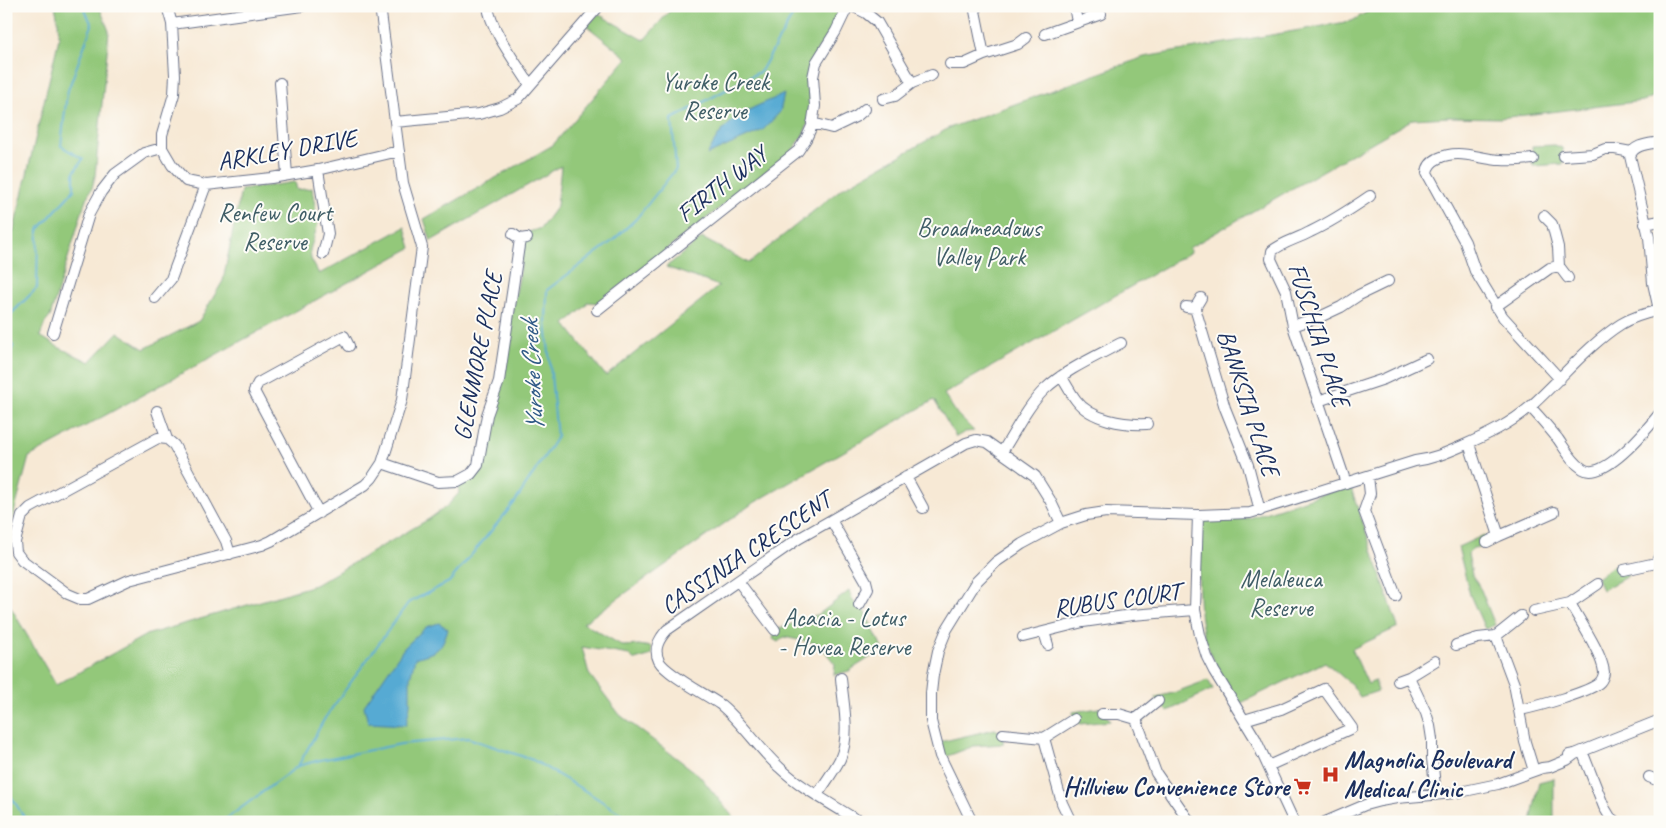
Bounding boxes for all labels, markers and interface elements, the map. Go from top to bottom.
park label: Yuroke Creek Reserve [661,66,771,127]
street label: ARKLEY DRIVE [215,122,362,178]
street label: FIRTH WAY [670,136,777,229]
park label: Renfew Court Reserve [218,197,335,258]
park label: Broadmeadows Valley Park [917,212,1043,273]
street label: FUSCHIA PLACE [1281,259,1358,414]
street label: GLENMORE PLACE [446,266,511,443]
water label: Yuroke Creek [512,315,551,433]
street label: BANKSIA PLACE [1209,326,1288,483]
street label: CASSINIA CRESCENT [654,481,842,622]
park label: Melaleuca Reserve [1240,563,1324,624]
street label: RUBUS COURT [1052,574,1189,625]
park label: Acacia - Lotus - Hovea Reserve [778,602,912,663]
place label: Magnolia Boulevard Medical Clinic [1344,744,1515,805]
hospital icon: Magnolia Boulevard Medical Clinic [1320,764,1340,784]
place label: Hillview Convenience Store [1063,771,1292,803]
supermarket icon: Hillview Convenience Store [1293,777,1313,797]

